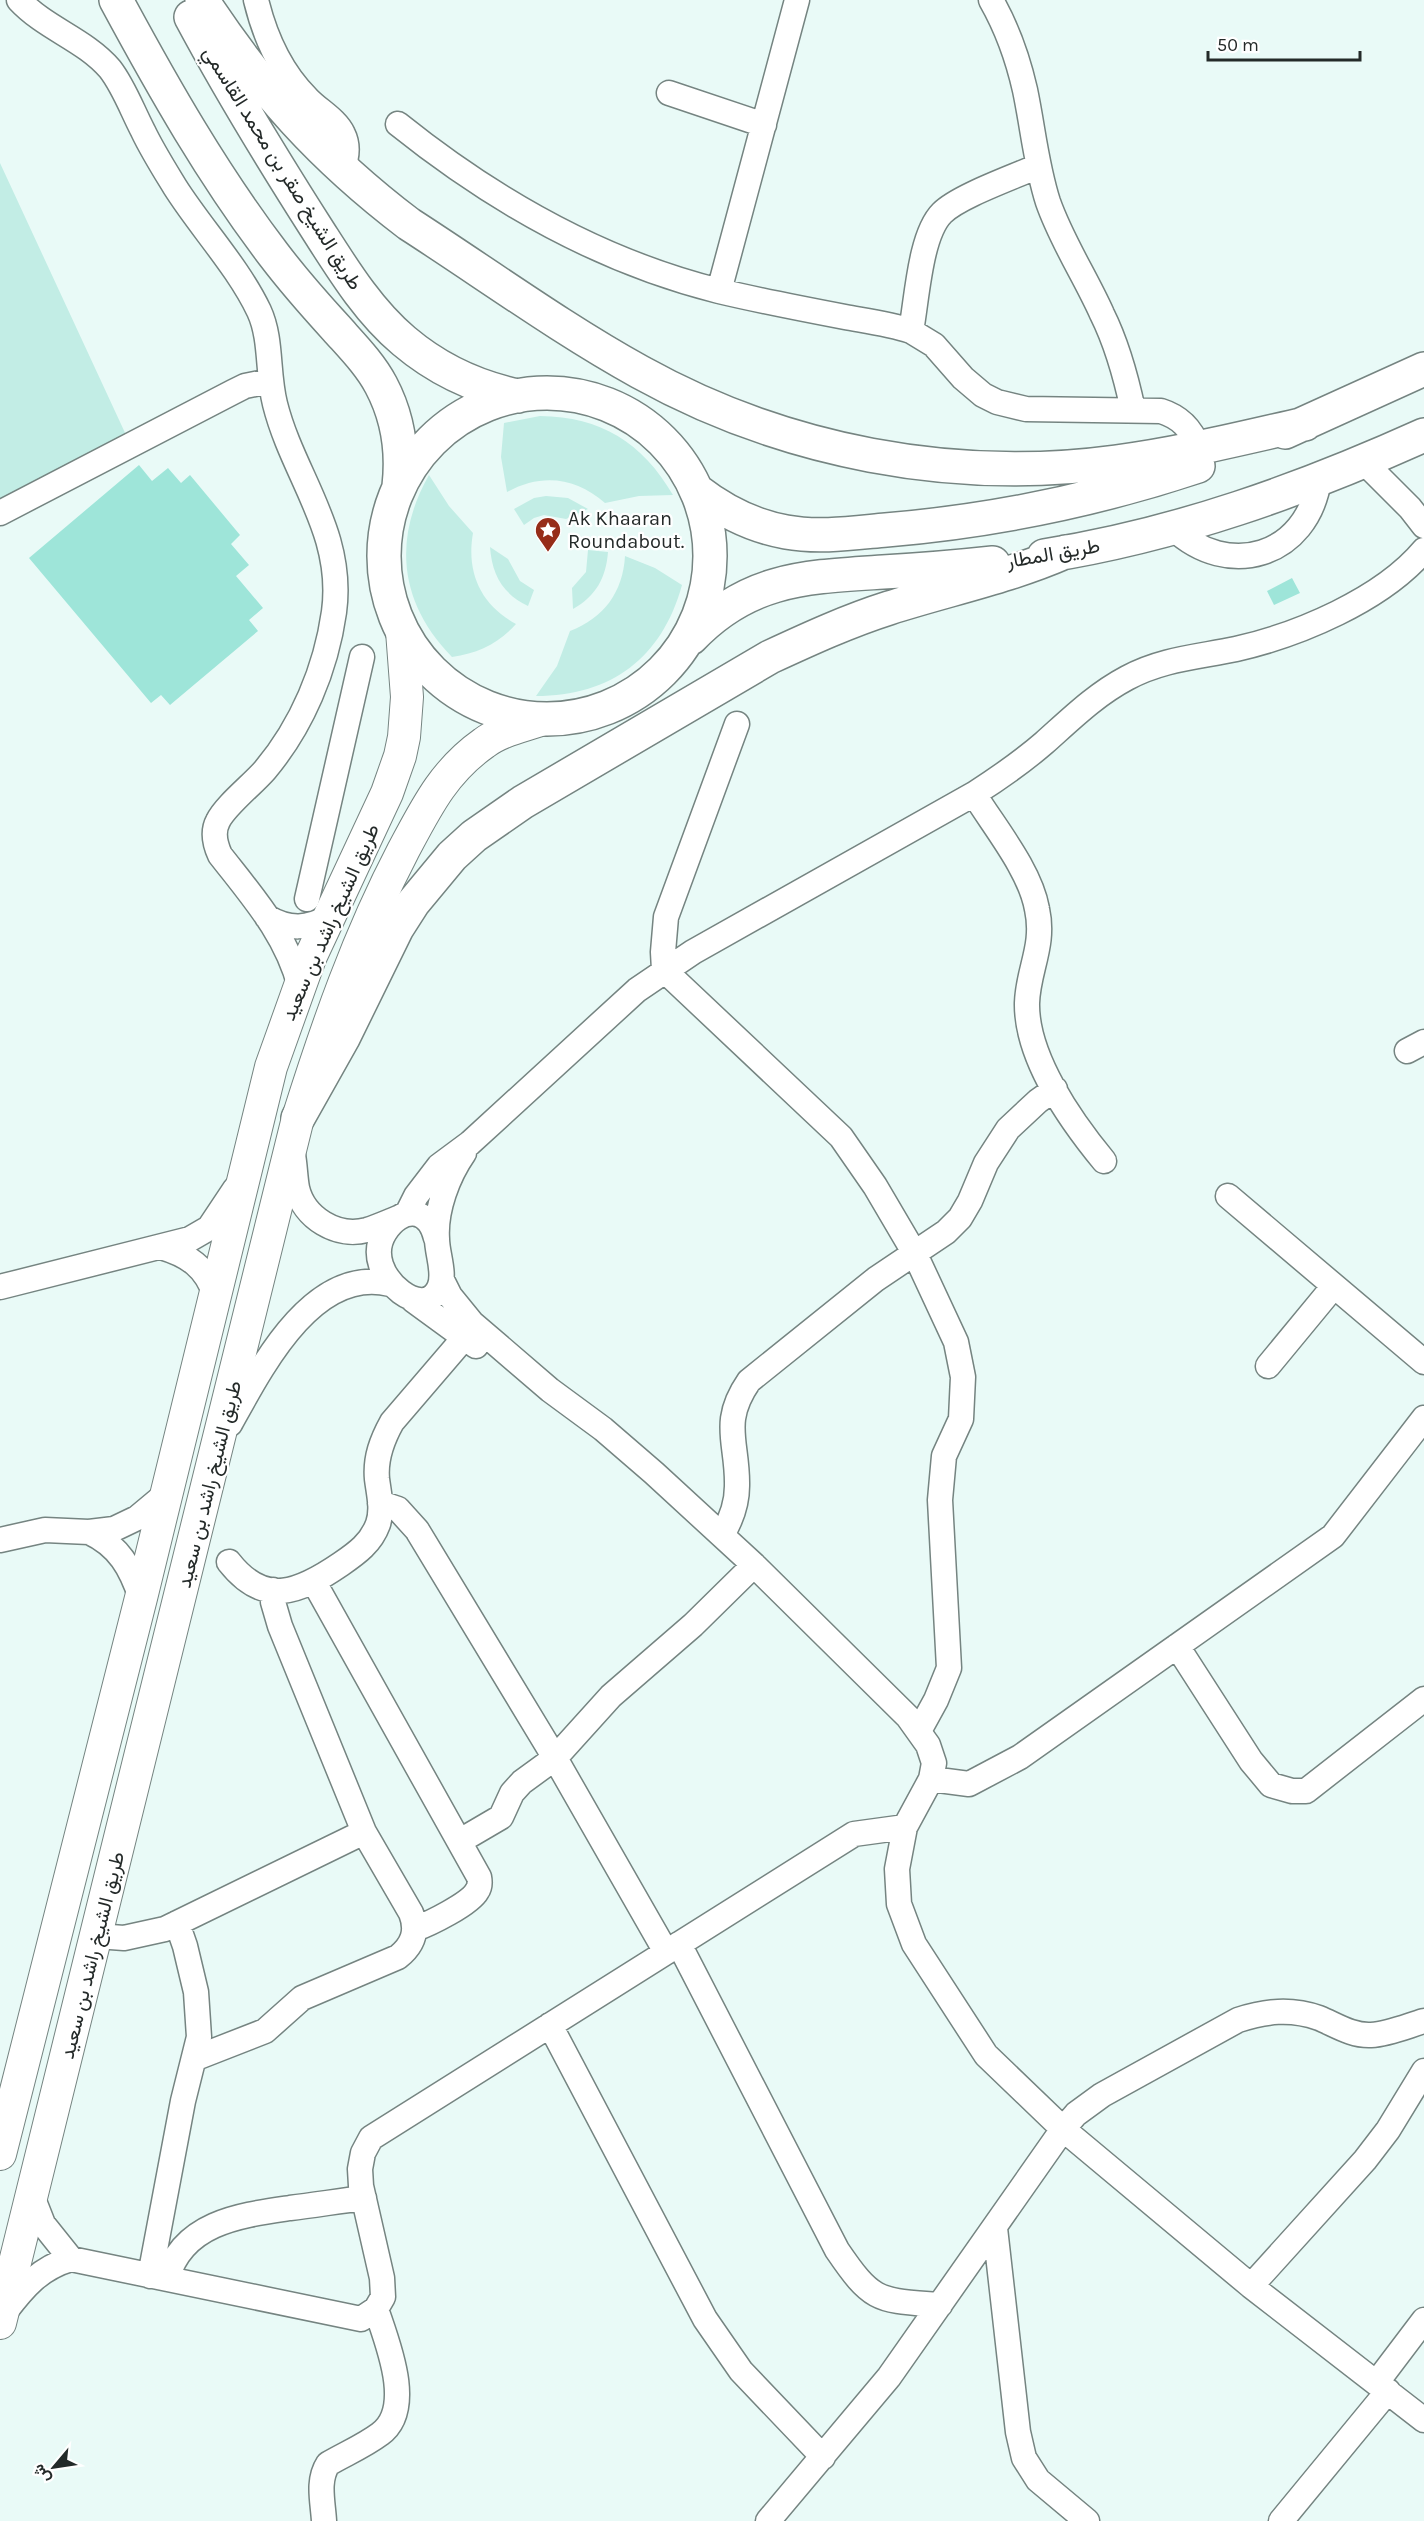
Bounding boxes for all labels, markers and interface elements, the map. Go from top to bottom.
scale bar [1208,24,1360,62]
text: 50 m [1217,34,1259,56]
street label: طريق الشيخ صقر بن محمد القاسمي [194,42,367,297]
place label: Ak Khaaran Roundabout. [568,507,684,553]
place icon: Ak Khaaran Roundabout. [533,515,563,553]
street label: طريق المطار [1004,534,1102,574]
street label: طريق الشيخ راشد بن سعيد [277,820,386,1025]
street label: طريق الشيخ راشد بن سعيد [173,1378,248,1591]
street label: طريق الشيخ راشد بن سعيد [56,1849,131,2062]
north arrow [24,2437,84,2497]
text: ش [28,2461,54,2487]

